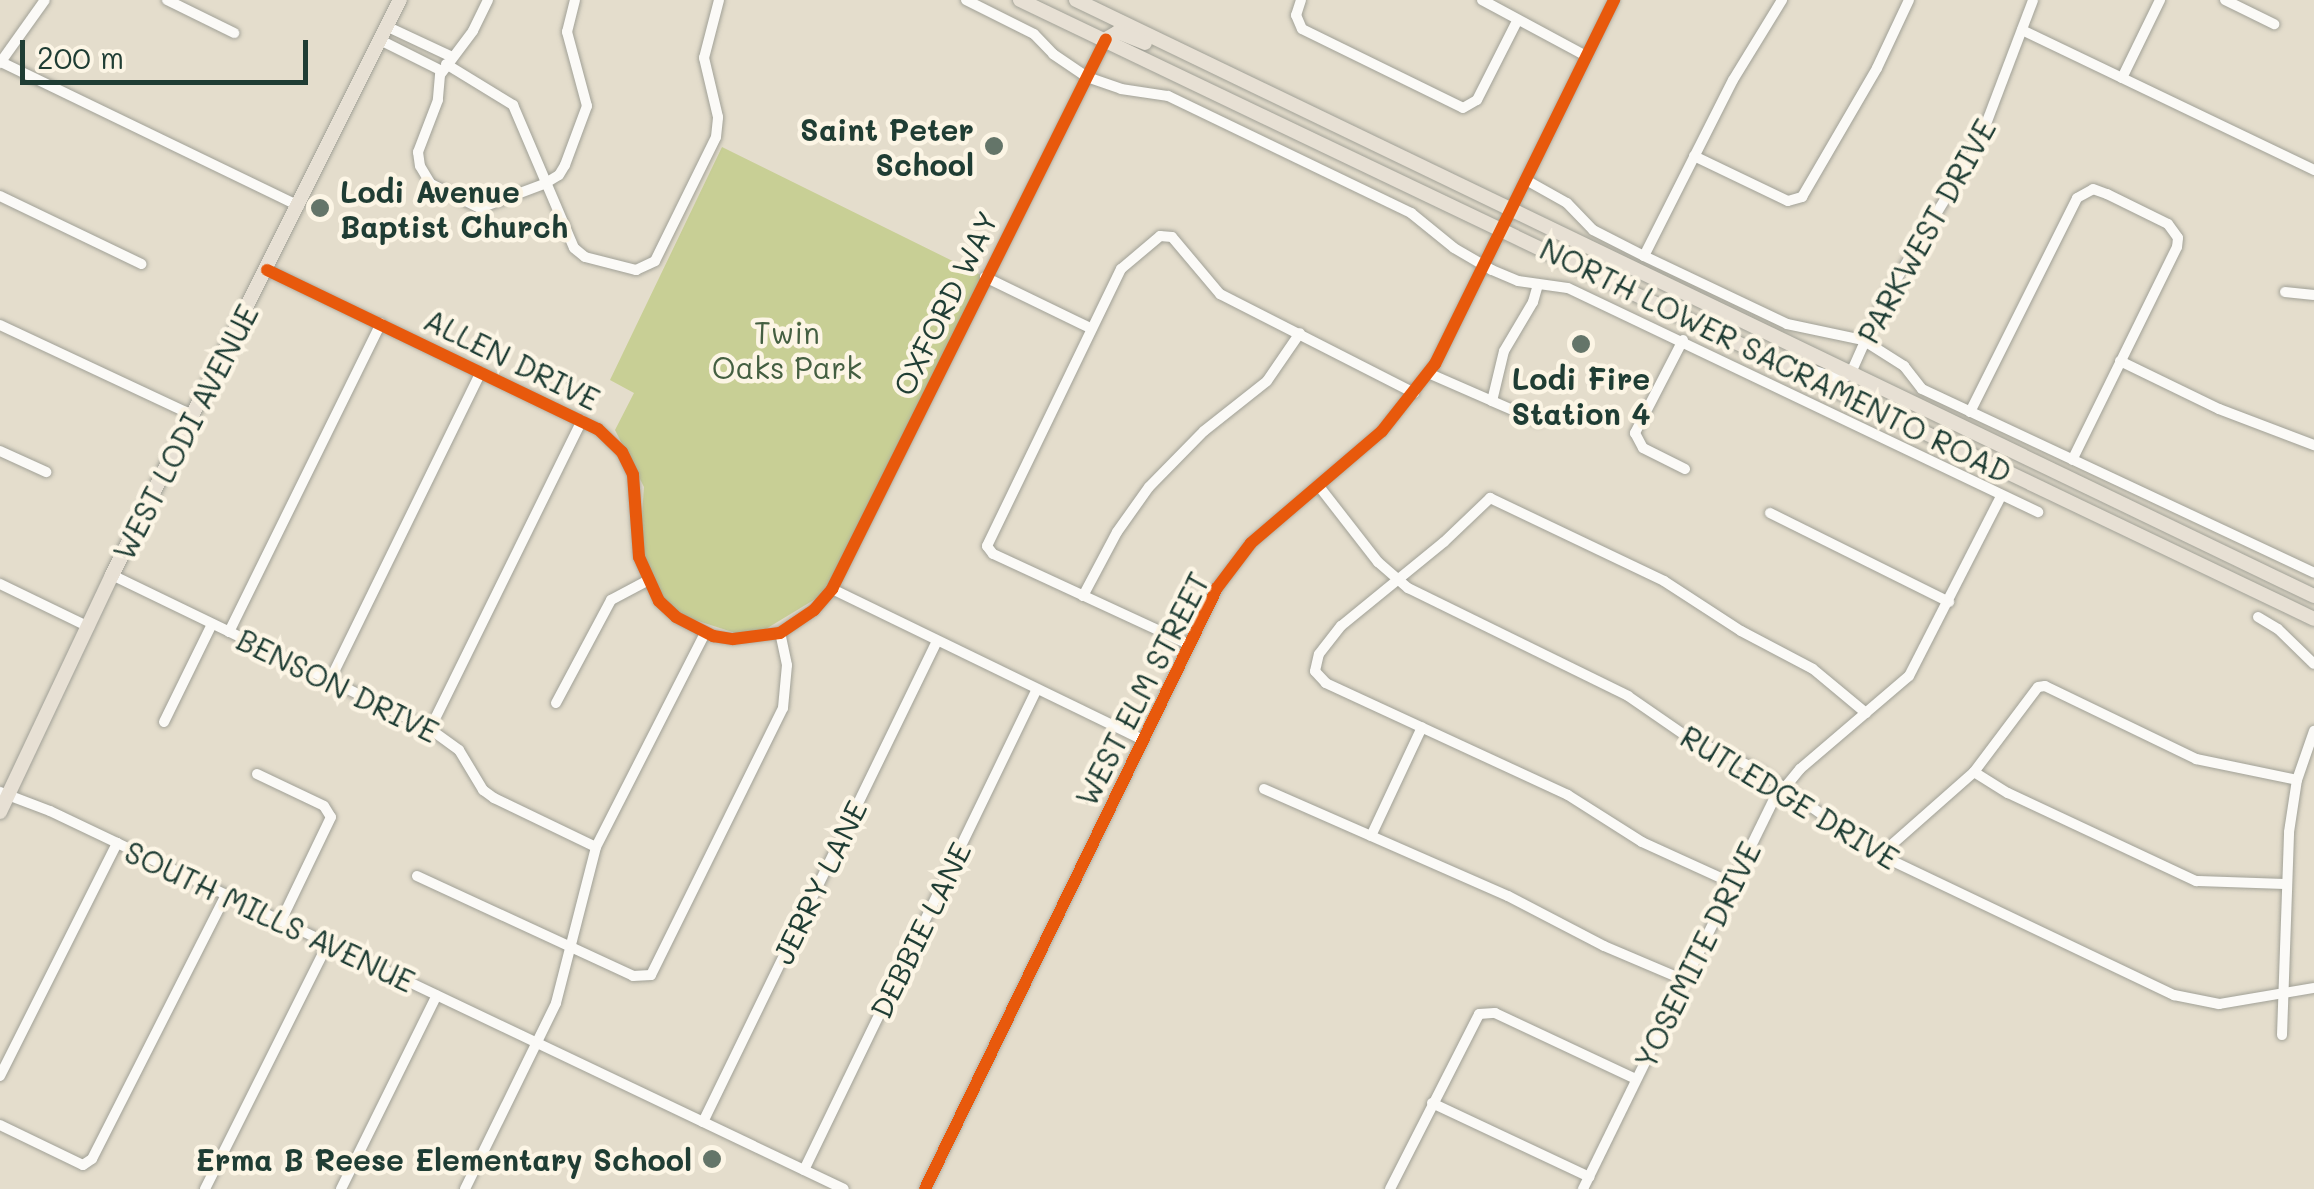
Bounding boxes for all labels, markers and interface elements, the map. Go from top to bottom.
scale bar [25,20,312,82]
text: 200 m [37,37,124,77]
place label: Saint Peter School [800,111,974,182]
street label: PARKWEST DRIVE [1850,113,2002,349]
marker: Saint Peter School [983,135,1005,157]
place label: Lodi Avenue Baptist Church [340,173,568,244]
marker: Lodi Avenue Baptist Church [309,197,331,219]
street label: OXFORD WAY [885,205,1005,401]
street label: NORTH LOWER SACRAMENTO ROAD [1535,230,2017,490]
street label: WEST LODI AVENUE [105,298,265,566]
street label: ALLEN DRIVE [418,301,606,417]
park label: Twin Oaks Park [712,314,862,384]
marker: Lodi Fire Station 4 [1570,333,1592,355]
place label: Lodi Fire Station 4 [1511,360,1651,430]
street label: WEST ELM STREET [1068,566,1216,812]
street label: BENSON DRIVE [231,621,445,749]
street label: RUTLEDGE DRIVE [1674,718,1906,876]
street label: JERRY LANE [764,794,874,970]
street label: SOUTH MILLS AVENUE [119,833,421,999]
street label: DEBBIE LANE [862,836,978,1024]
street label: YOSEMITE DRIVE [1627,836,1767,1074]
place label: Erma B Reese Elementary School [196,1141,692,1177]
marker: Erma B Reese Elementary School [701,1148,723,1170]

